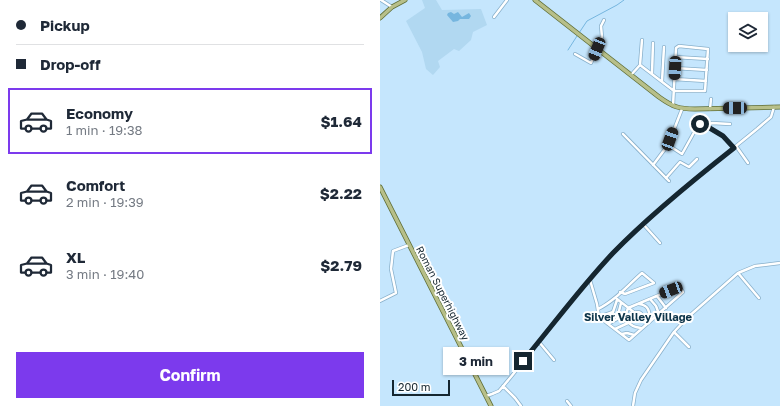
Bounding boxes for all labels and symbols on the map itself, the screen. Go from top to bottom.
car [587,36,607,62]
car [668,56,682,80]
car [723,102,747,114]
route start [691,115,709,133]
car [660,126,680,152]
street label: Roman Superhighway [414,244,472,342]
car [658,280,684,300]
district label: Silver Valley Village [584,310,693,323]
callout: 3 min [443,347,509,375]
route end [514,352,532,370]
scale bar [392,378,450,397]

